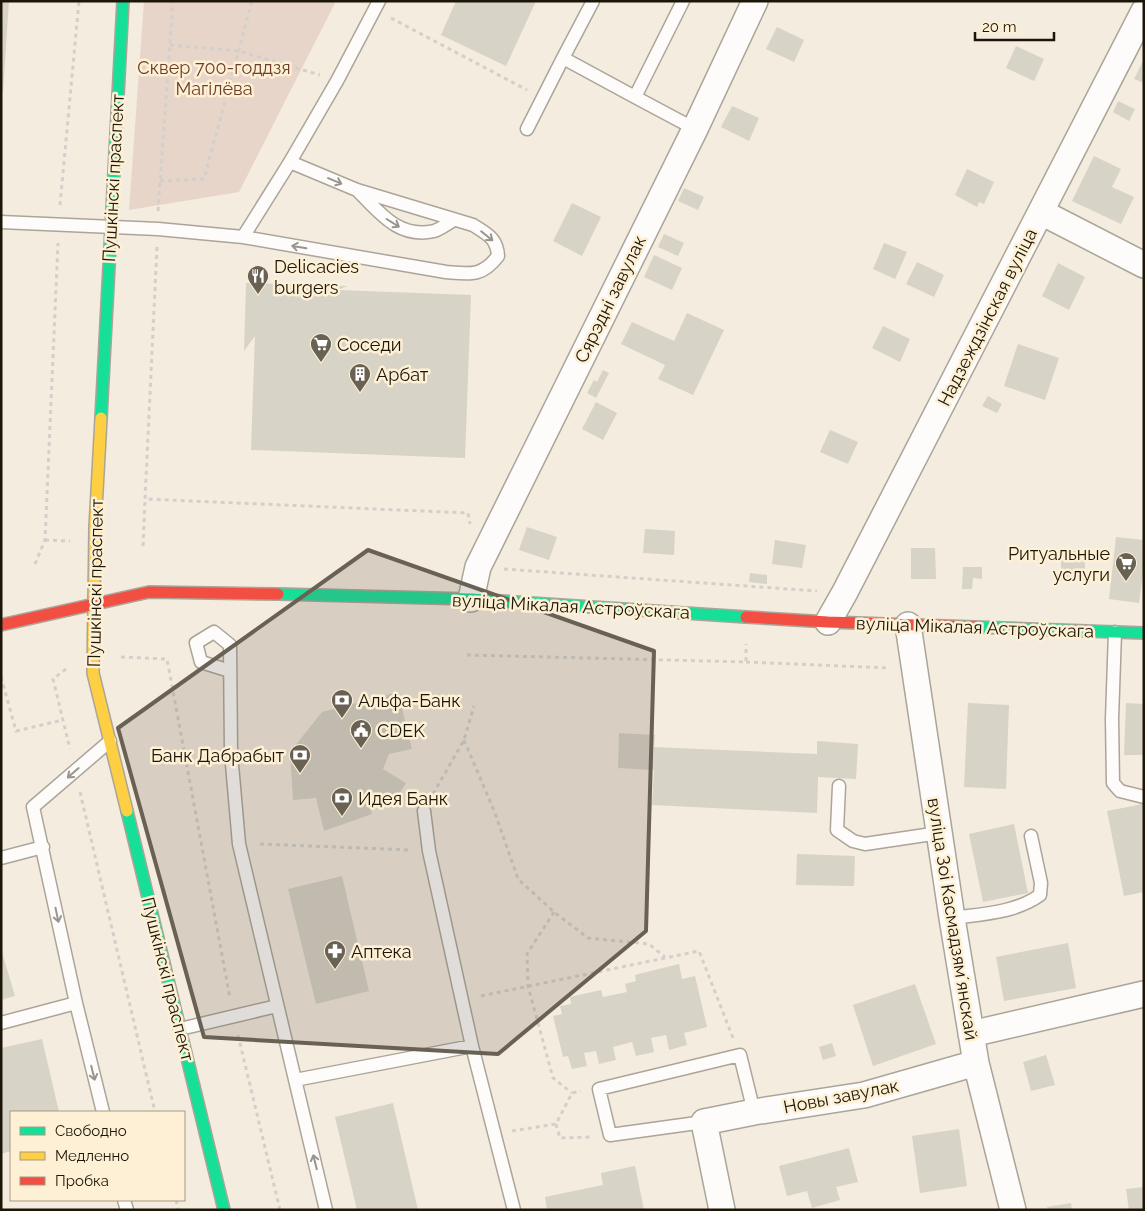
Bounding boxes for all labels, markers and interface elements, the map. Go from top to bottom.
scale bar [975,10,1054,42]
text: 20 m [982,18,1017,36]
park label: Сквер 700-годдзя Магілёва [137,57,291,99]
street label: Пушкінскі праспект [98,93,128,263]
one-way arrow [327,177,342,187]
one-way arrow [385,219,399,229]
street label: Надзеждзінская вуліца [933,225,1041,409]
one-way arrow [481,230,494,241]
street label: Сярэдні завулак [570,232,650,366]
one-way arrow [292,241,308,251]
place label: Delicacies burgers [274,256,359,298]
restaurant icon: Delicacies burgers [246,264,270,295]
supermarket icon: Соседи [309,332,333,363]
place label: Соседи [337,334,402,355]
building icon: Арбат [348,362,372,393]
place label: Арбат [376,364,429,385]
street label: Пушкінскі праспект [83,498,107,667]
place label: Ритуальные услуги [1008,543,1110,585]
supermarket icon: Ритуальные услуги [1114,551,1138,582]
street label: вуліца Мікалая Астроўскага [452,589,690,623]
street label: вуліца Мікалая Астроўскага [856,612,1094,642]
bank icon: Альфа-Банк [330,688,354,719]
place label: Альфа-Банк [358,690,461,711]
public building icon: CDEK [349,718,373,749]
place label: CDEK [377,720,425,741]
bank icon: Банк Дабрабыт [288,743,312,774]
place label: Банк Дабрабыт [151,745,284,766]
one-way arrow [66,767,79,779]
bank icon: Идея Банк [330,786,354,817]
place label: Идея Банк [358,788,448,809]
street label: вуліца Зоі Касмадзямʼянскай [923,796,983,1042]
street label: Пушкінскі праспект [137,895,199,1064]
one-way arrow [53,906,63,922]
pharmacy icon: Аптека [323,939,347,970]
place label: Аптека [351,941,412,962]
one-way arrow [89,1065,98,1081]
street label: Новы завулак [781,1075,901,1117]
legend [10,1111,185,1201]
text: Свободно [55,1122,127,1140]
text: Медленно [55,1147,129,1165]
one-way arrow [310,1155,319,1171]
text: Пробка [55,1172,109,1190]

